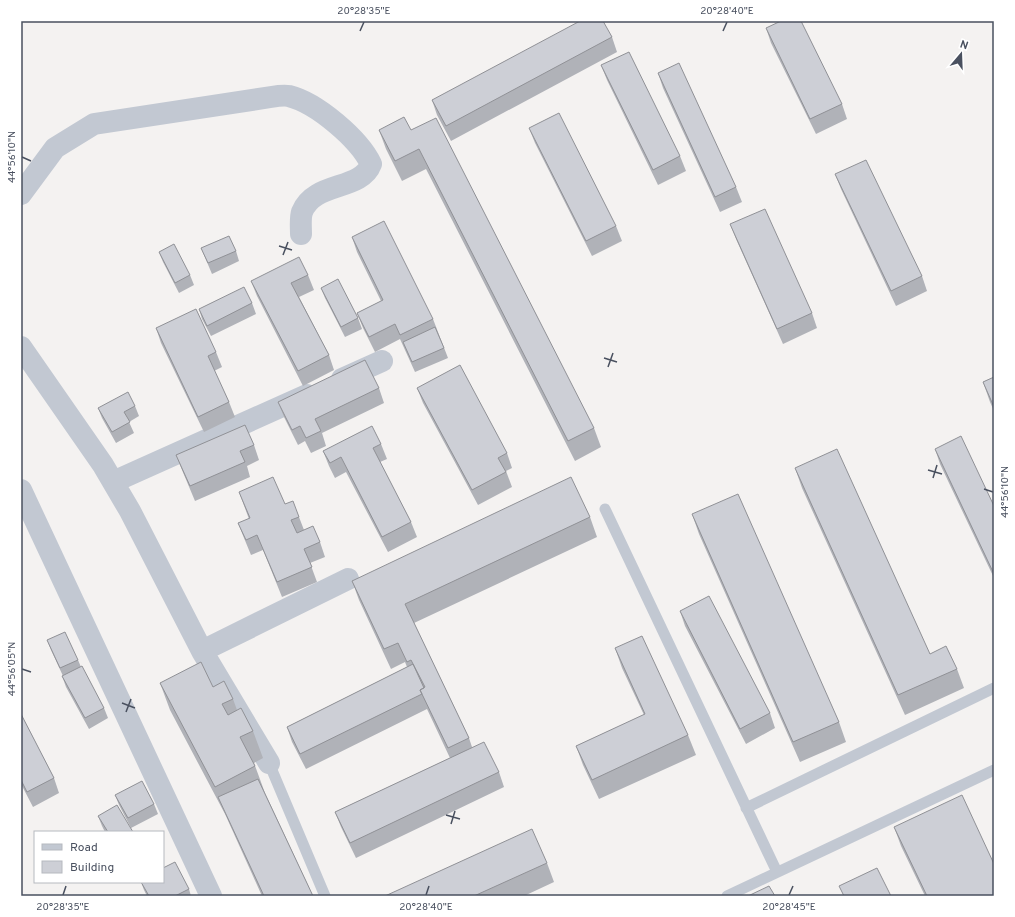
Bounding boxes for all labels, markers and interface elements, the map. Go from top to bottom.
text: 20°28'35"E [337,5,391,18]
text: 20°28'40"E [700,5,754,18]
north arrow [941,34,981,74]
text: N [958,38,970,53]
text: 44°56'10"N [6,131,19,183]
text: 44°56'10"N [999,466,1012,518]
text: 44°56'05"N [6,642,19,696]
legend [34,831,164,883]
text: Road [70,840,98,856]
text: Building [70,860,114,876]
text: 20°28'35"E [36,901,90,914]
text: 20°28'40"E [399,901,453,914]
text: 20°28'45"E [762,901,816,914]

